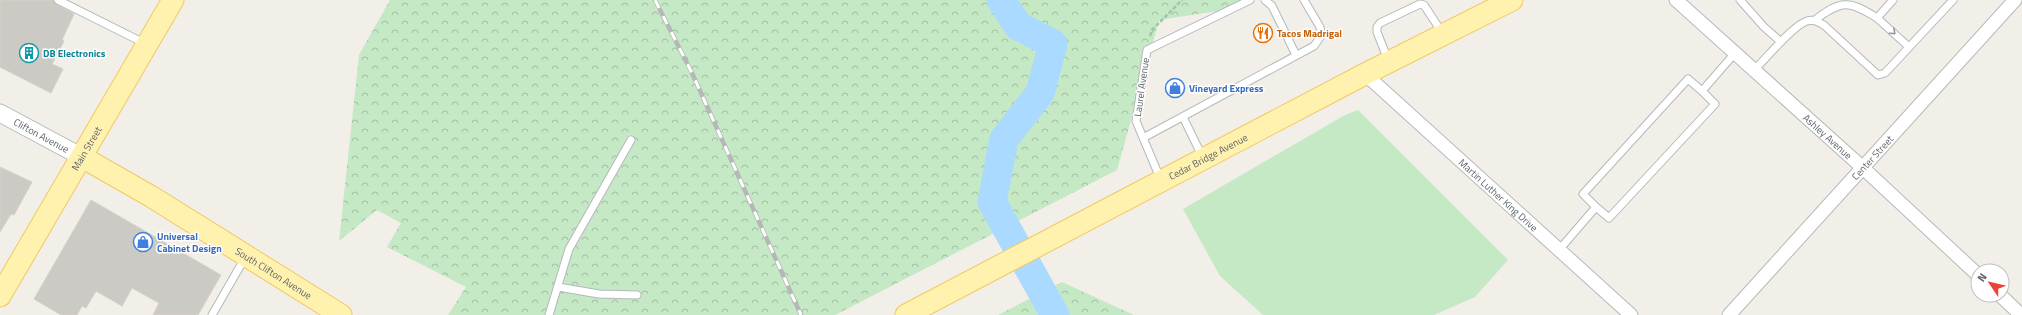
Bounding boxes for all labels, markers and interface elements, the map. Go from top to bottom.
restaurant icon: Tacos Madrigal [1252,22,1274,44]
place label: Tacos Madrigal [1277,26,1342,41]
one-way arrow [1889,28,1896,35]
building icon: DB Electronics [18,42,40,64]
place label: DB Electronics [43,46,106,61]
street label: Laurel Avenue [1130,57,1153,117]
shop icon: Vineyard Express [1164,77,1186,99]
place label: Vineyard Express [1189,81,1264,96]
street label: Ashley Avenue [1799,111,1855,163]
street label: Clifton Avenue [11,115,72,157]
street label: Main Street [68,123,106,174]
street label: Cedar Bridge Avenue [1166,130,1250,184]
street label: Center Street [1848,132,1897,183]
street label: Martin Luther King Drive [1455,155,1541,235]
place label: Universal Cabinet Design [157,229,222,256]
shop icon: Universal Cabinet Design [132,231,154,253]
street label: South Clifton Avenue [232,244,315,303]
north arrow [1970,263,2010,303]
text: N [1973,270,1991,285]

